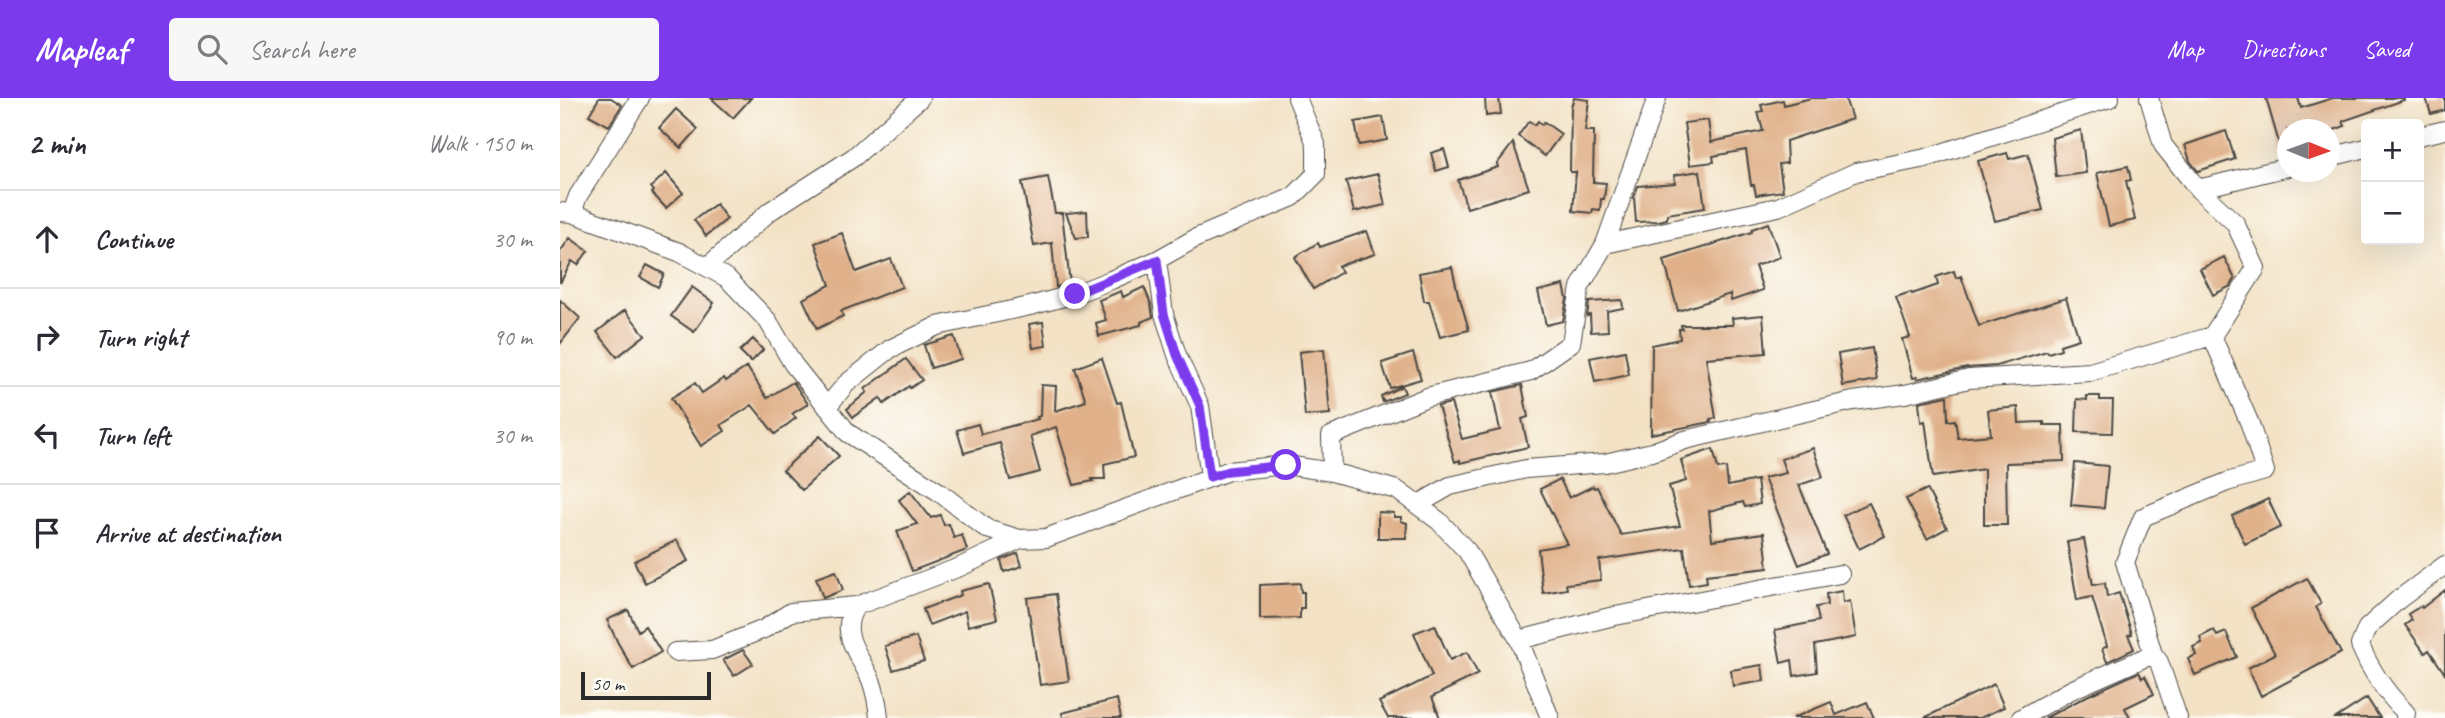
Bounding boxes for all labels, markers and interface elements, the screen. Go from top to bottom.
search box [169,18,659,81]
text: Mapleaf [35,28,127,70]
icon: search [193,30,231,68]
text: Search here [249,33,355,66]
text: Map [2167,34,2204,64]
text: Directions [2242,34,2325,64]
text: Saved [2363,34,2410,64]
north arrow [2277,119,2340,182]
map controls [2361,119,2424,245]
button: + [2361,119,2424,182]
text: 2 min [28,125,85,163]
text: Walk · 150 m [428,129,532,158]
button: − [2361,182,2424,245]
icon: ahead [28,220,66,258]
text: Continue [95,223,173,256]
text: 30 m [493,225,532,254]
route end [1059,278,1090,309]
icon: right [28,318,66,356]
text: Turn right [95,321,186,354]
text: 90 m [493,323,532,352]
icon: left [28,416,66,454]
text: Turn left [95,419,170,452]
text: 30 m [493,421,532,450]
route start [1270,449,1301,480]
icon: arrive [28,514,66,552]
text: Arrive at destination [95,517,281,550]
scale bar [581,669,710,701]
text: 50 m [592,672,624,696]

